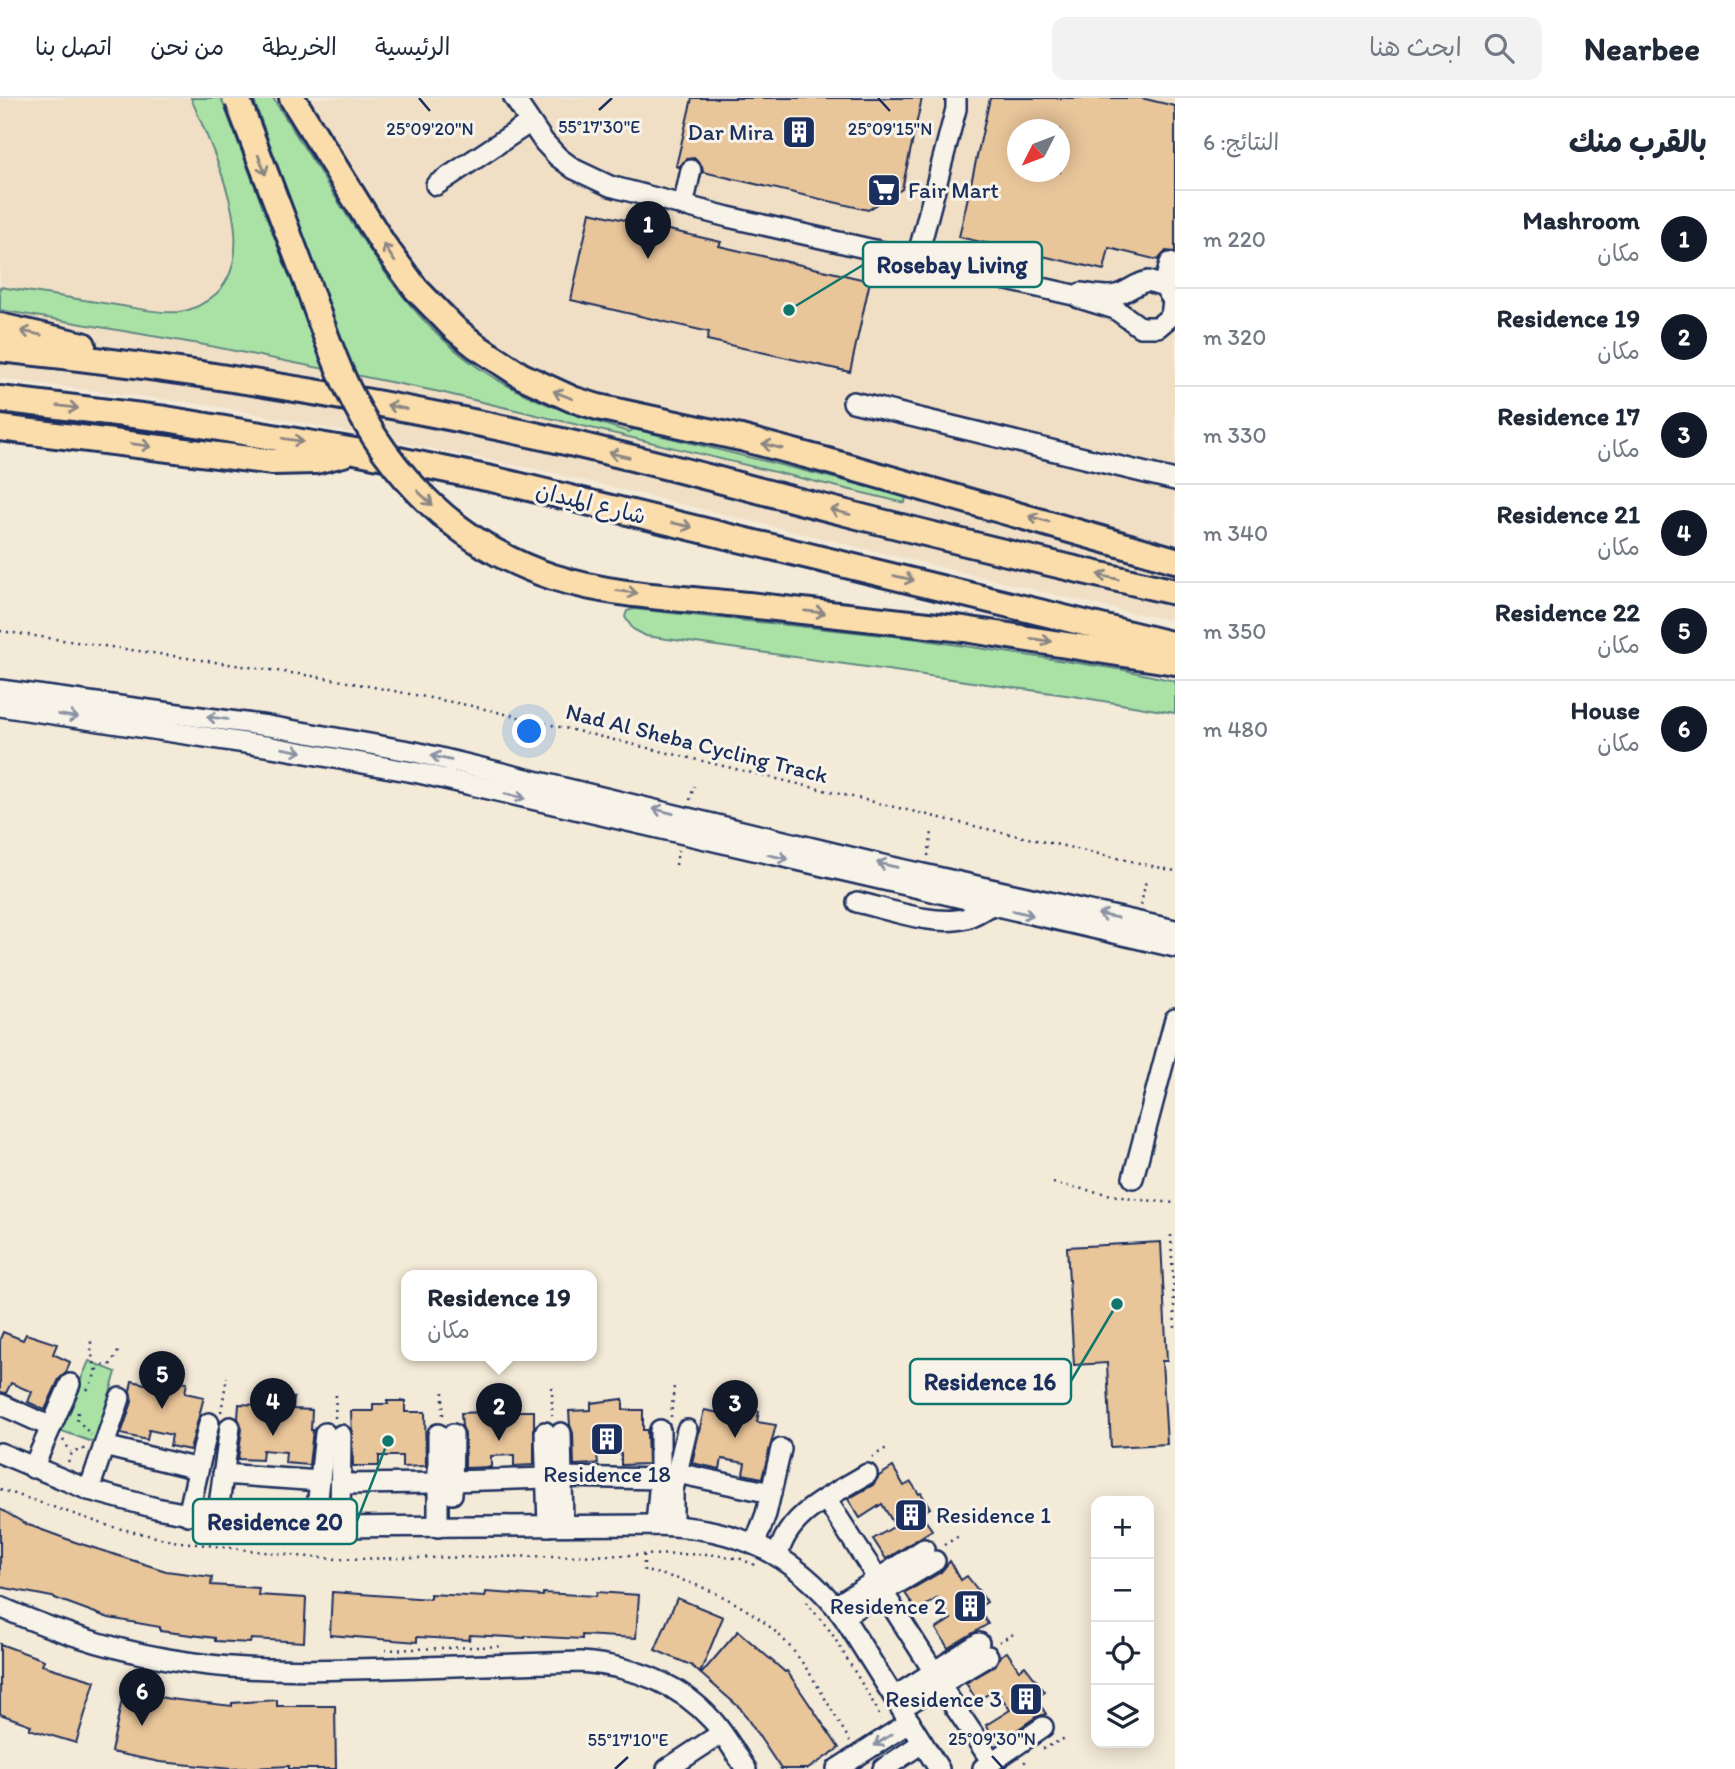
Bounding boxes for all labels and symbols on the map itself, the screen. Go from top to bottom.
building icon: Dar Mira [780,113,818,151]
text: 55°17'30"E [558,116,640,138]
text: 25°09'20"N [386,118,474,140]
place label: Dar Mira [687,118,774,146]
text: 25°09'15"N [848,118,932,140]
north arrow [1007,119,1070,182]
one-way arrow [257,153,270,175]
supermarket icon: Fair Mart [865,171,903,209]
place label: Fair Mart [908,176,999,204]
pin: 1 [625,201,671,259]
callout: Rosebay Living [863,242,1042,287]
one-way arrow [382,244,396,263]
text: Rosebay Living [876,250,1028,280]
one-way arrow [20,325,43,339]
one-way arrow [553,387,574,400]
one-way arrow [386,399,409,413]
one-way arrow [56,400,79,413]
one-way arrow [281,434,304,447]
one-way arrow [129,439,151,452]
one-way arrow [762,439,784,452]
one-way arrow [608,448,631,461]
street label: شارع الميدان [533,476,649,532]
one-way arrow [416,490,433,507]
one-way arrow [829,505,852,518]
one-way arrow [1028,512,1050,525]
one-way arrow [671,520,693,533]
one-way arrow [1097,569,1120,583]
one-way arrow [892,571,915,585]
one-way arrow [615,585,638,598]
one-way arrow [804,605,826,618]
one-way arrow [1029,634,1052,647]
street label: Nad Al Sheba Cycling Track [563,697,831,789]
one-way arrow [56,710,78,723]
one-way arrow [207,712,229,725]
your location [512,714,546,748]
one-way arrow [280,744,303,758]
one-way arrow [431,751,453,764]
one-way arrow [503,790,526,803]
one-way arrow [652,804,675,817]
one-way arrow [766,851,789,864]
one-way arrow [876,858,898,871]
one-way arrow [1011,906,1034,920]
one-way arrow [1097,909,1120,923]
pin: 5 [139,1351,185,1409]
callout: Residence 16 [910,1359,1071,1404]
text: Residence 16 [924,1367,1057,1396]
pin: 4 [250,1378,296,1436]
pin: 3 [712,1380,758,1438]
pin: 2 [476,1383,522,1441]
building icon: Residence 18 [588,1420,626,1458]
place label: Residence 18 [543,1460,671,1488]
building icon: Residence 1 [892,1496,930,1534]
callout: Residence 20 [193,1499,357,1544]
place label: Residence 1 [936,1501,1051,1529]
text: Residence 20 [207,1507,343,1536]
building icon: Residence 2 [951,1587,989,1625]
place label: Residence 2 [830,1592,946,1620]
pin: 6 [119,1668,165,1726]
building icon: Residence 3 [1007,1680,1045,1718]
place label: Residence 3 [885,1685,1002,1713]
text: 25°09'30"N [948,1728,1036,1750]
text: 55°17'10"E [588,1729,668,1751]
one-way arrow [873,1733,893,1747]

